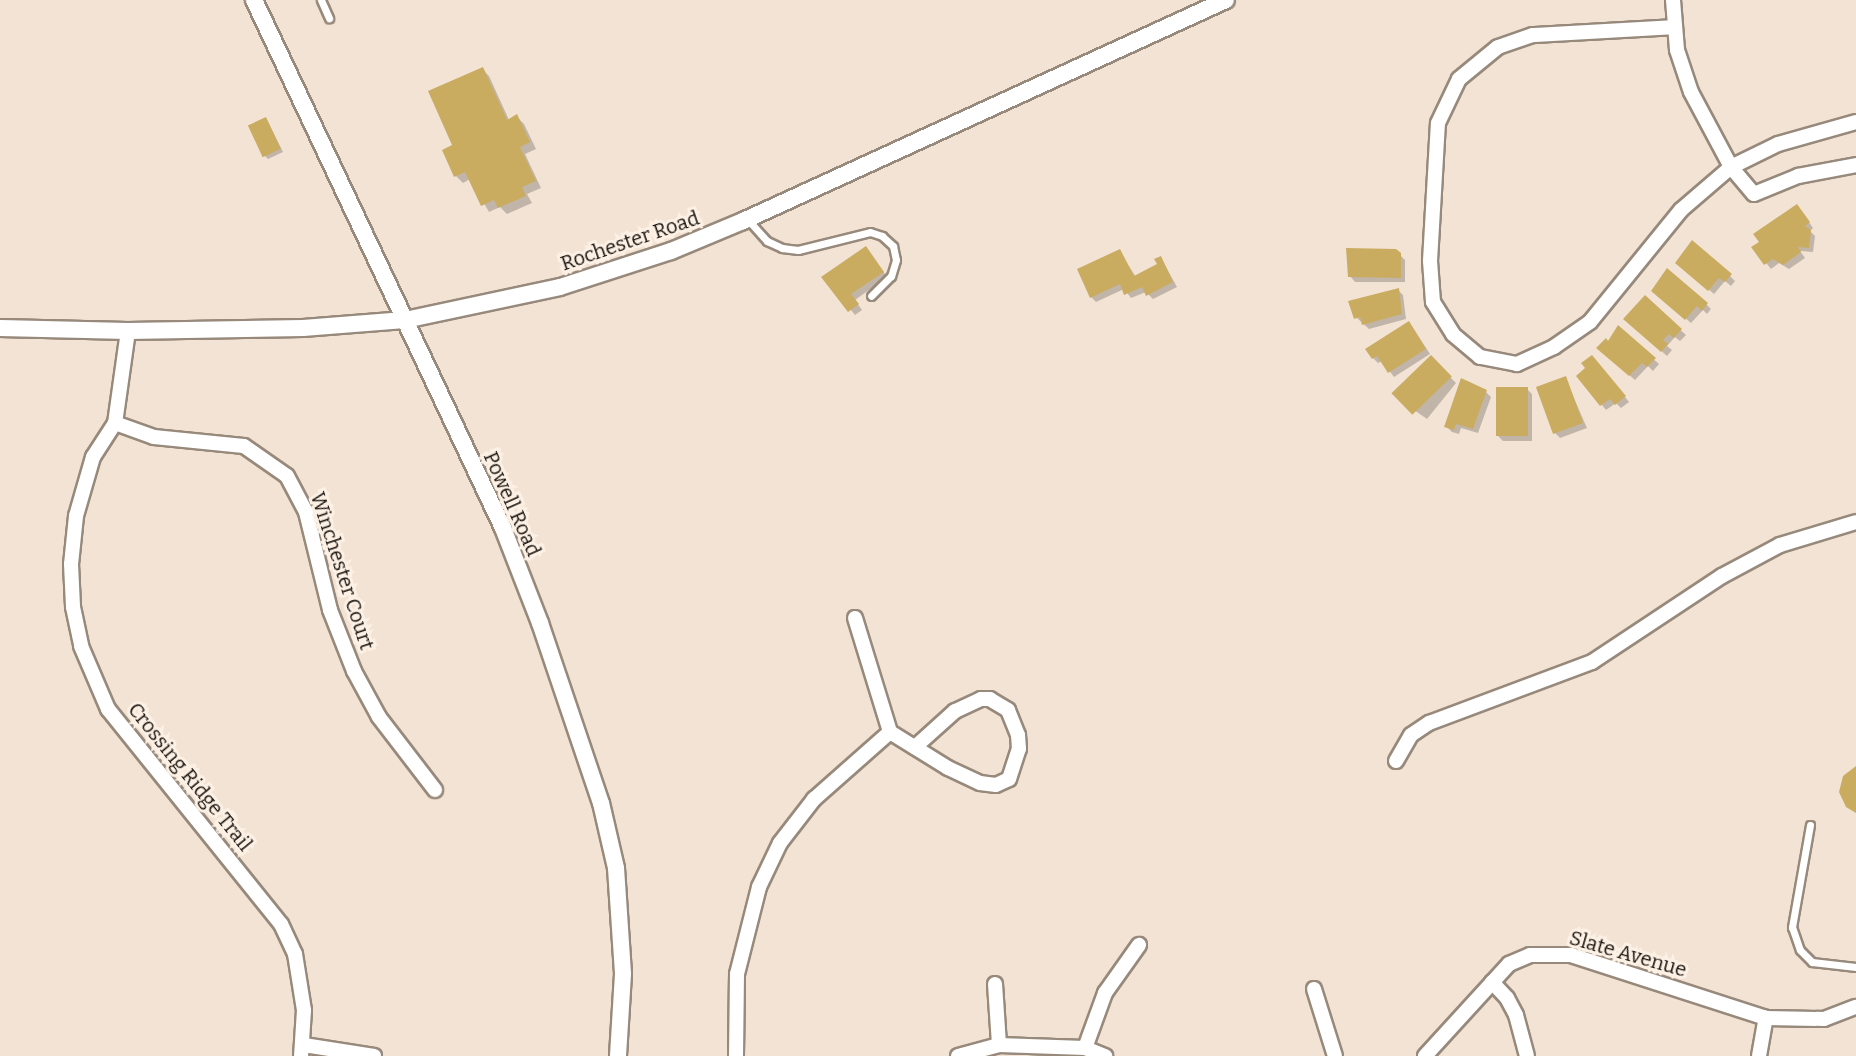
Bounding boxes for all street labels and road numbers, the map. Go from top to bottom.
street label: Rochester Road [558,206,702,276]
street label: Powell Road [478,448,546,560]
street label: Winchester Court [305,489,379,653]
street label: Crossing Ridge Trail [123,698,257,856]
street label: Slate Avenue [1567,926,1689,982]

